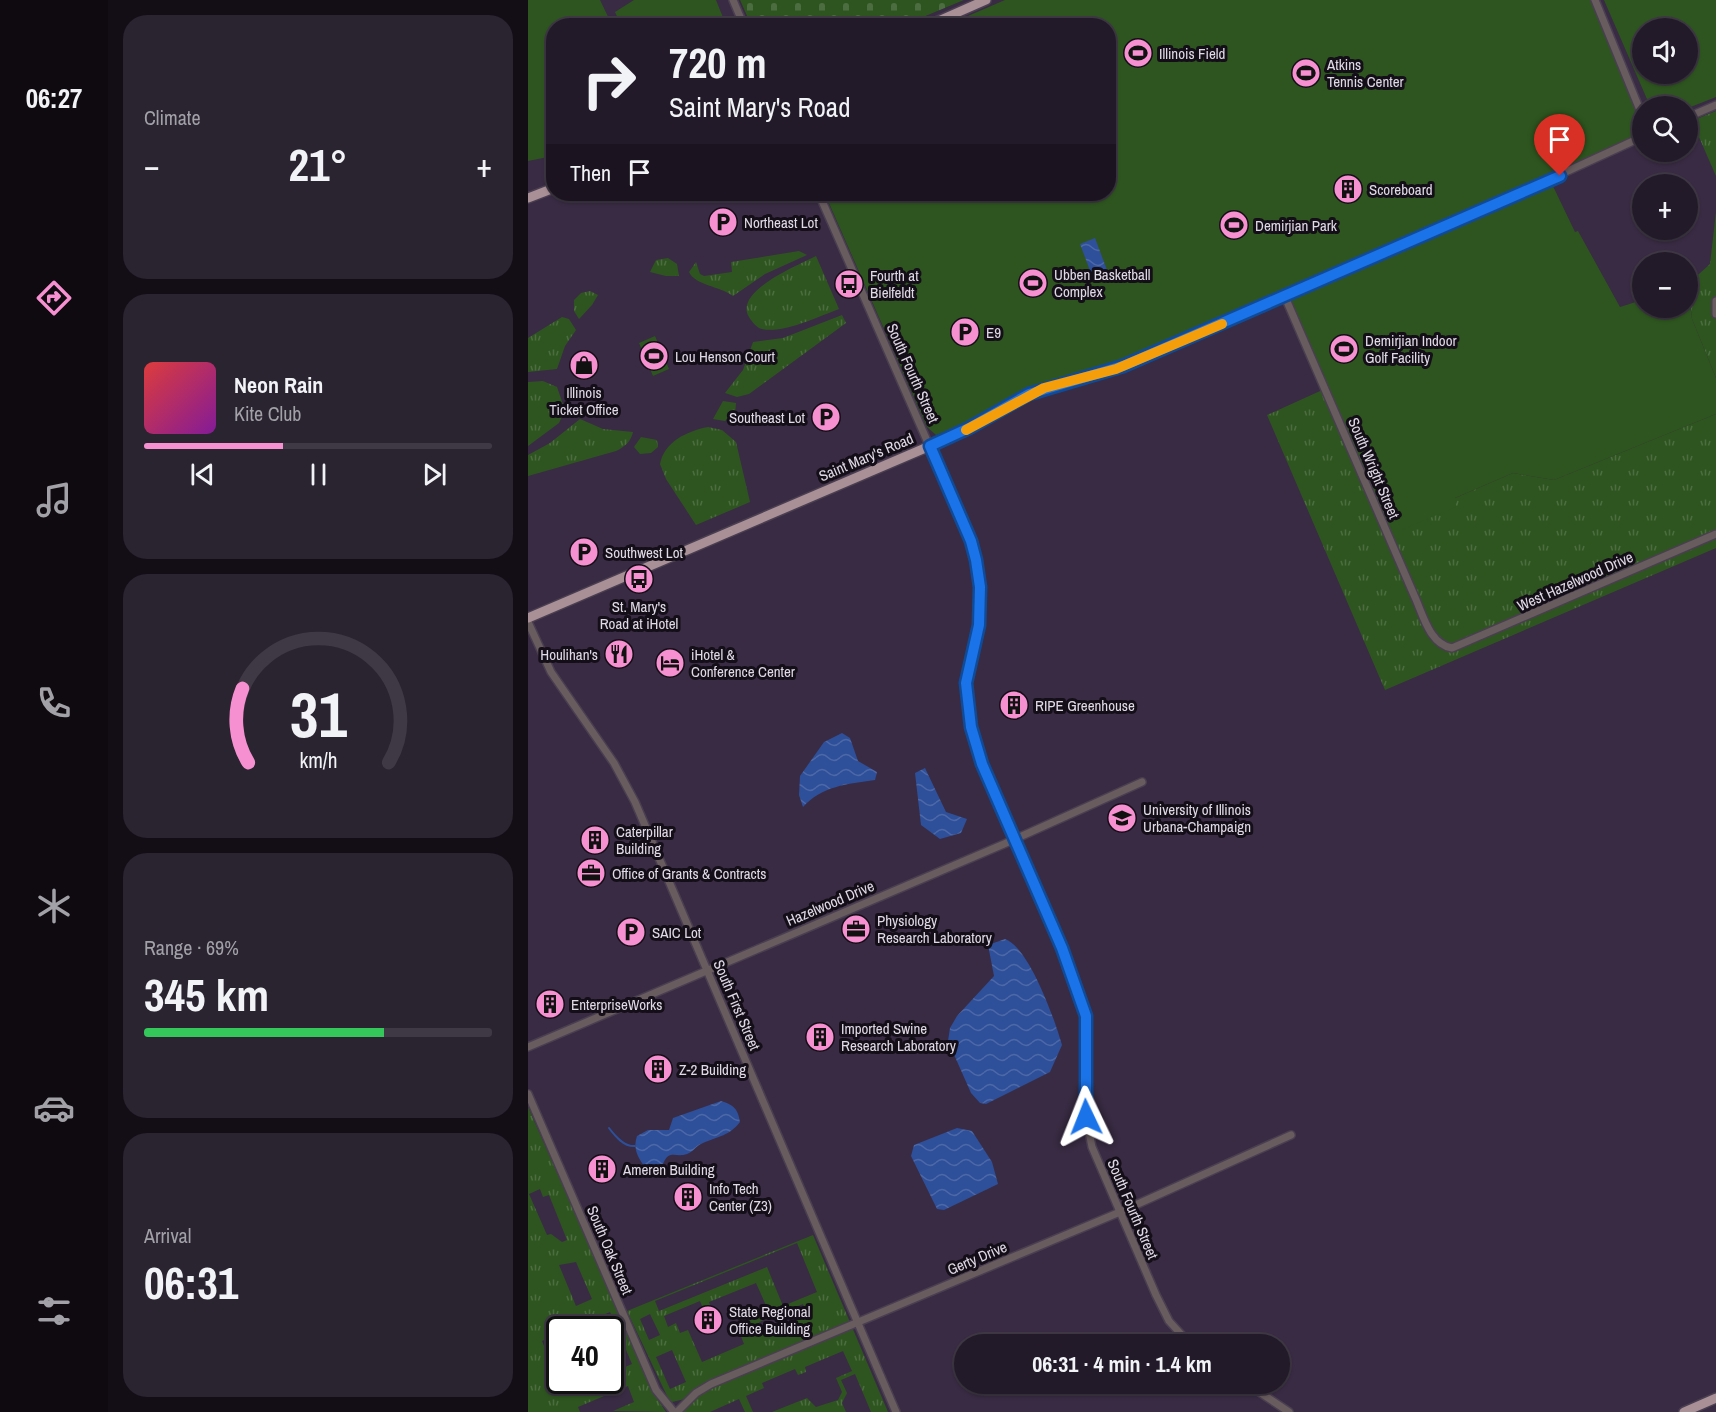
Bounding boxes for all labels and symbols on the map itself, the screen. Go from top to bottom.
sports icon: Illinois Field [1122,37,1154,69]
place label: Illinois Field [1159,43,1225,64]
place label: Atkins Tennis Center [1326,54,1404,92]
sports icon: Atkins Tennis Center [1290,57,1322,89]
pin [1534,114,1585,176]
building icon: Scoreboard [1332,173,1364,205]
place label: Scoreboard [1369,179,1433,200]
parking icon: Northeast Lot [707,206,739,238]
sports icon: Demirjian Park [1218,209,1250,241]
place label: Northeast Lot [744,212,818,233]
place label: Demirjian Park [1255,215,1338,236]
place label: Ubben Basketball Complex [1054,264,1150,302]
place label: Fourth at Bielfeldt [870,265,919,303]
sports icon: Ubben Basketball Complex [1017,267,1049,299]
bus stop icon: Fourth at Bielfeldt [833,268,865,300]
parking icon: E9 [949,316,981,348]
street label: South Fourth Street [882,320,945,427]
place label: E9 [986,322,1001,343]
place label: Demirjian Indoor Golf Facility [1365,330,1457,368]
sports icon: Demirjian Indoor Golf Facility [1328,333,1360,365]
sports icon: Lou Henson Court [638,340,670,372]
place label: Lou Henson Court [675,346,775,367]
shop icon: Illinois Ticket Office [568,349,600,381]
place label: Illinois Ticket Office [549,382,619,420]
parking icon: Southeast Lot [810,401,842,433]
place label: Southeast Lot [729,407,806,428]
street label: South Wright Street [1343,414,1405,522]
street label: Saint Mary's Road [815,428,917,486]
parking icon: Southwest Lot [568,536,600,568]
place label: Southwest Lot [605,542,684,563]
street label: West Hazelwood Drive [1514,546,1636,616]
bus stop icon: St. Mary's Road at iHotel [623,563,655,595]
place label: St. Mary's Road at iHotel [600,596,678,634]
restaurant icon: Houlihan's [603,638,635,670]
place label: Houlihan's [540,644,598,665]
place label: iHotel & Conference Center [691,644,795,682]
hotel icon: iHotel & Conference Center [654,647,686,679]
building icon: RIPE Greenhouse [998,689,1030,721]
place label: RIPE Greenhouse [1035,695,1135,716]
place label: University of Illinois Urbana-Champaign [1143,799,1251,837]
school or university icon: University of Illinois Urbana-Champaign [1106,802,1138,834]
place label: Caterpillar Building [616,821,673,859]
building icon: Caterpillar Building [579,824,611,856]
office icon: Office of Grants & Contracts [575,857,607,889]
place label: Office of Grants & Contracts [612,863,766,884]
street label: Hazelwood Drive [783,875,877,931]
place label: Physiology Research Laboratory [877,910,993,948]
office icon: Physiology Research Laboratory [840,913,872,945]
parking icon: SAIC Lot [615,916,647,948]
place label: SAIC Lot [652,922,702,943]
street label: South First Street [709,957,766,1054]
building icon: EnterpriseWorks [534,988,566,1020]
place label: EnterpriseWorks [571,994,662,1015]
place label: Imported Swine Research Laboratory [841,1018,957,1056]
building icon: Imported Swine Research Laboratory [804,1021,836,1053]
building icon: Z-2 Building [642,1053,674,1085]
place label: Z-2 Building [679,1059,746,1080]
position arrow [1054,1085,1118,1149]
building icon: Ameren Building [586,1153,618,1185]
street label: South Fourth Street [1102,1156,1164,1263]
place label: Ameren Building [622,1159,715,1180]
place label: Info Tech Center (Z3) [709,1178,772,1216]
building icon: Info Tech Center (Z3) [672,1181,704,1213]
street label: South Oak Street [582,1202,638,1298]
street label: Gerty Drive [944,1236,1010,1280]
place label: State Regional Office Building [729,1301,810,1339]
building icon: State Regional Office Building [692,1304,724,1336]
speed limit sign: 40 [546,1316,624,1394]

